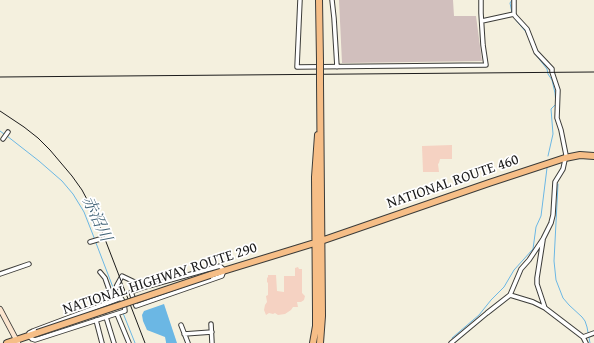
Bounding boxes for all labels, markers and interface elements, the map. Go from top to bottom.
street label: NATIONAL ROUTE 460 [385,151,521,213]
water label: 赤沼川 [77,193,115,245]
street label: NATIONAL HIGHWAY ROUTE 290 [60,239,260,319]

